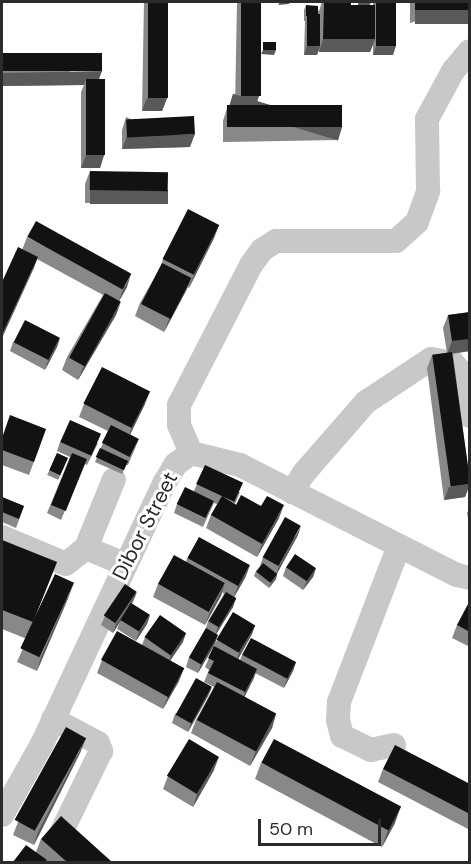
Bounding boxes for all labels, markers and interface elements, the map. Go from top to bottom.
street label: Dibor Street [107,468,183,584]
scale bar [261,807,384,845]
text: 50 m [269,817,313,841]

